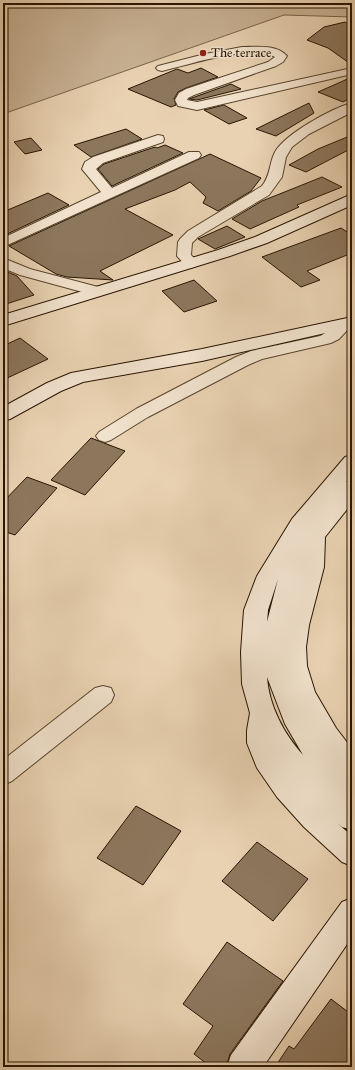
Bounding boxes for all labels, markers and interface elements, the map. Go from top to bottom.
place label: The terrace [211,45,272,61]
marker: The terrace [198,48,208,58]

